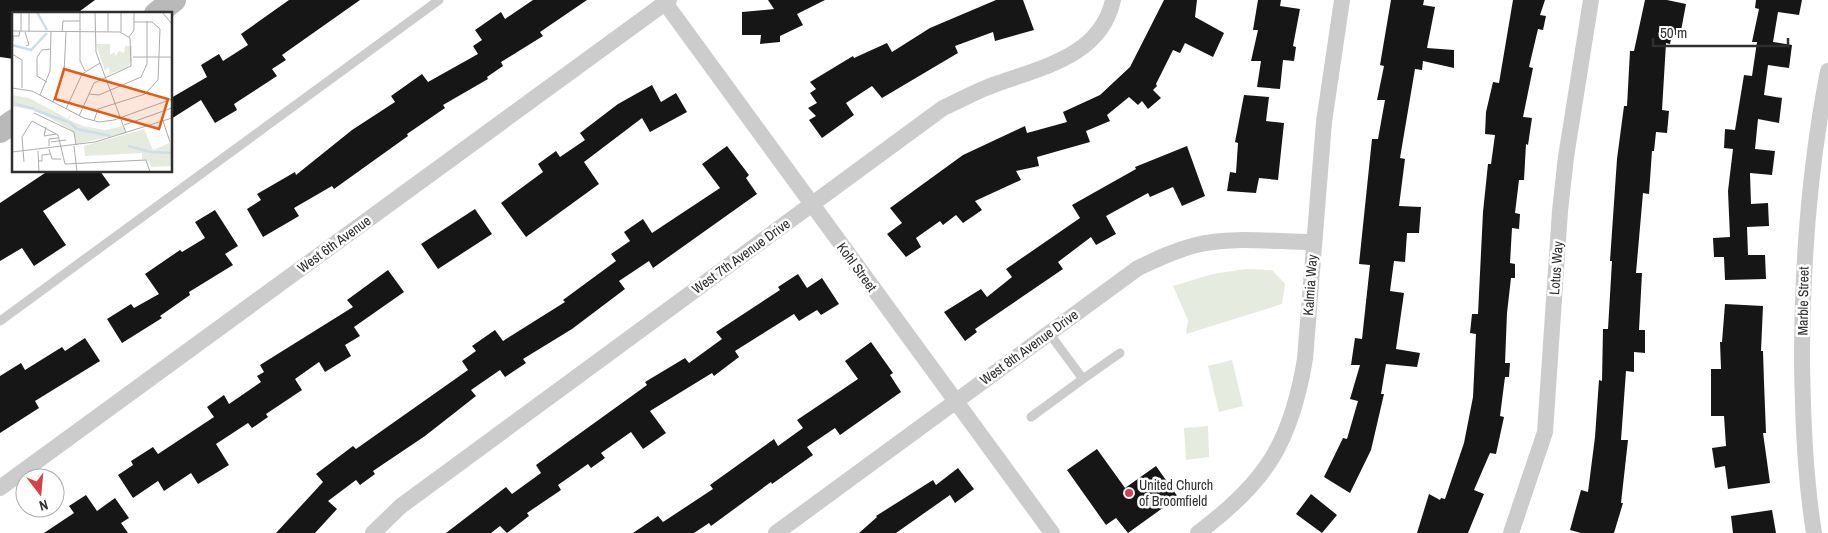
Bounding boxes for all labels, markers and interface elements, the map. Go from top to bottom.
inset map [12,12,172,172]
scale bar [1653,15,1788,47]
text: 50 m [1660,22,1687,43]
street label: West 6th Avenue [294,211,374,277]
street label: West 7th Avenue Drive [688,214,794,298]
street label: Kohl Street [833,239,881,295]
street label: Lotus Way [1545,240,1567,295]
street label: Kalmia Way [1299,253,1321,316]
street label: Marble Street [1793,266,1813,336]
street label: West 8th Avenue Drive [976,305,1082,389]
north arrow [15,468,65,518]
place label: United Church of Broomfield [1139,476,1213,510]
marker: United Church of Broomfield [1123,487,1135,499]
text: N [37,496,50,515]

